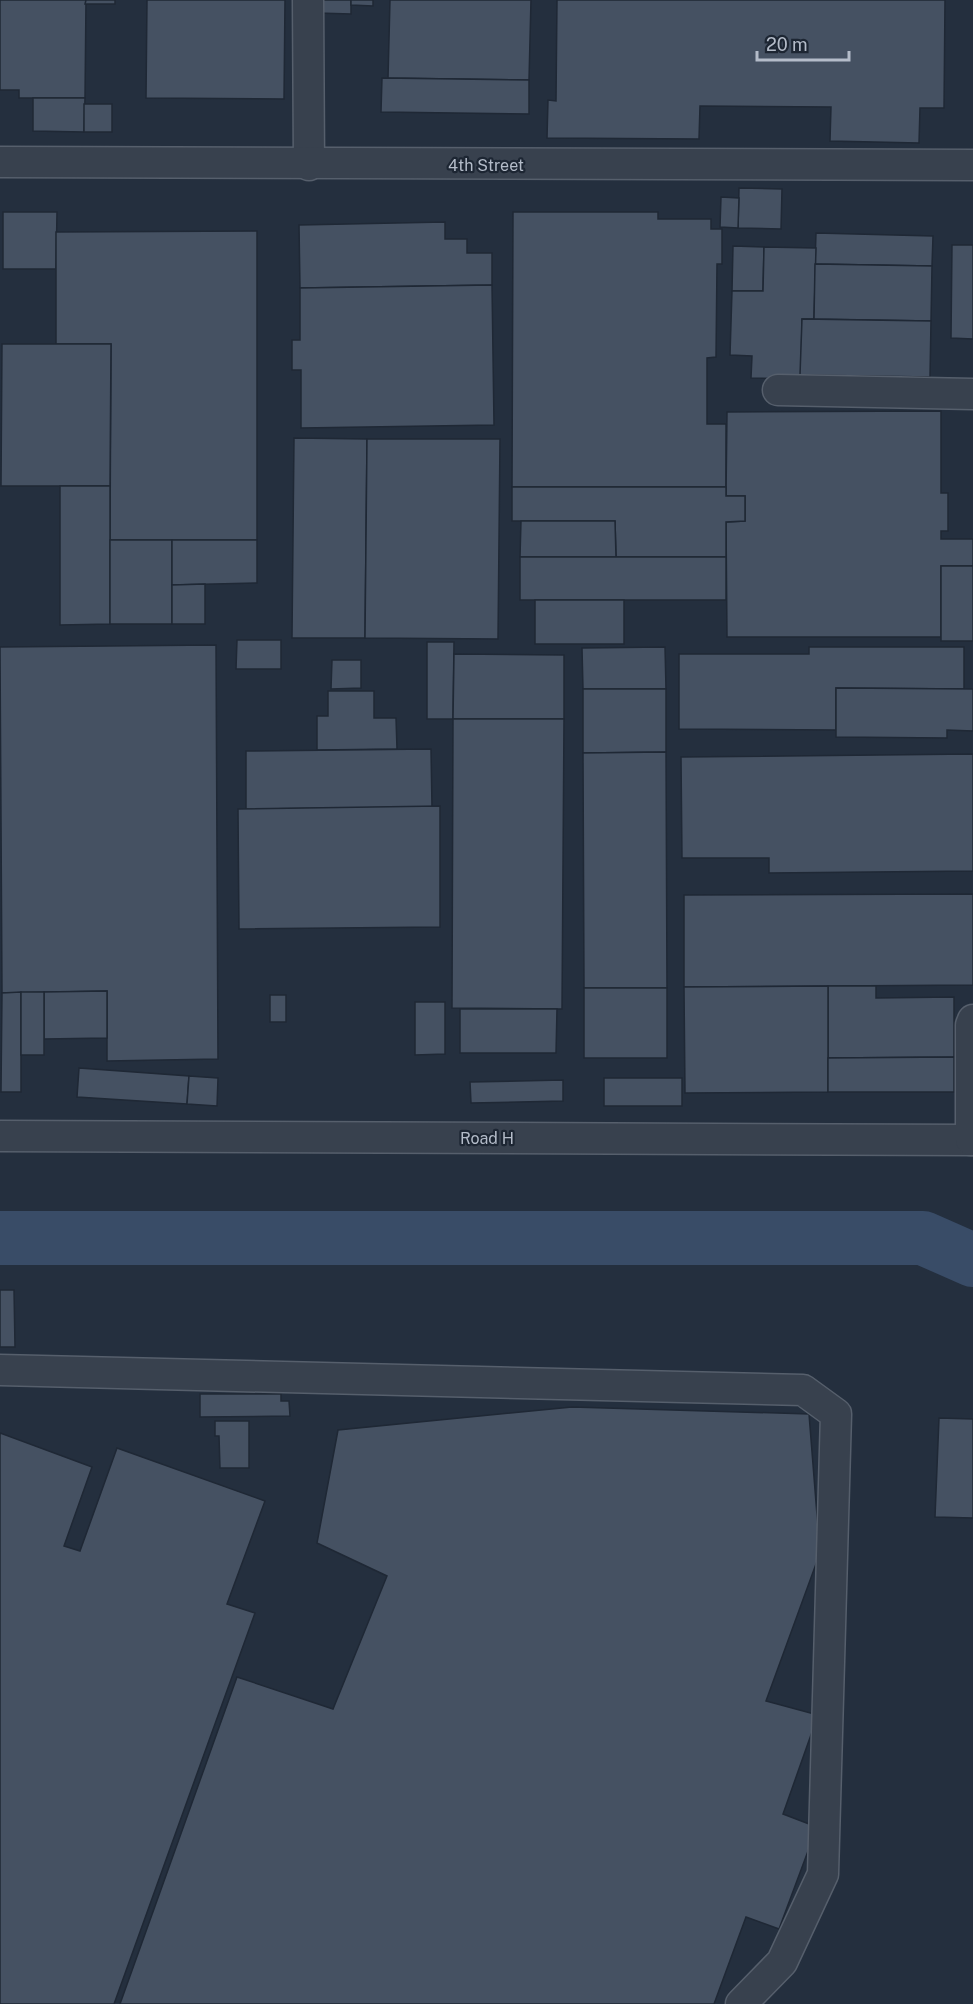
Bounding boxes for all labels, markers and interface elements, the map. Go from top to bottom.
scale bar [757,24,848,62]
text: 20 m [766,34,808,55]
street label: 4th Street [448,156,524,175]
street label: Road H [460,1129,514,1148]

